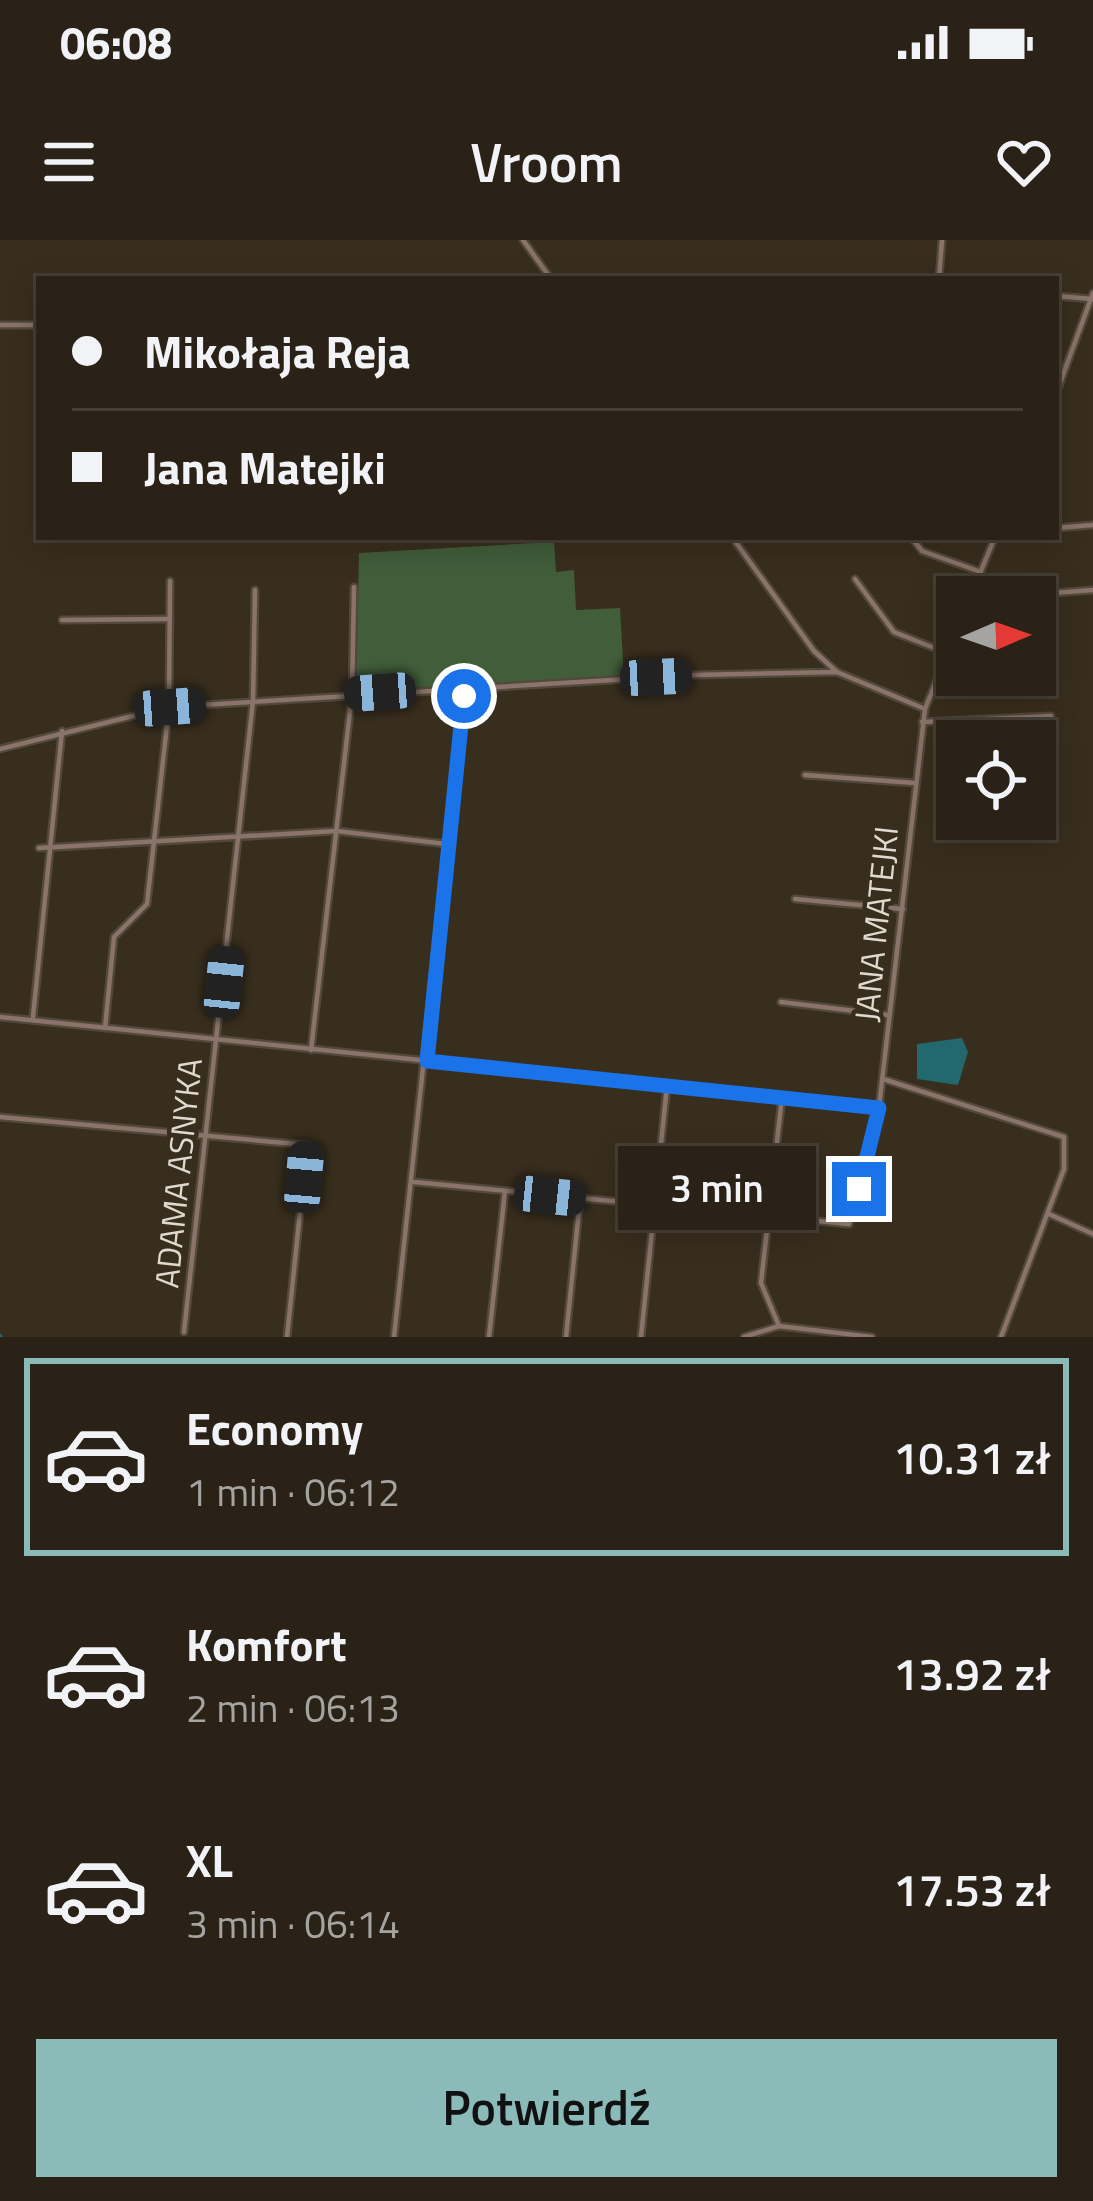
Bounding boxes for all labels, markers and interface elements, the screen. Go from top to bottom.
text: 06:08 [60,8,172,76]
text: Vroom [470,121,623,203]
icon: menu [36,129,102,195]
icon: heart [991,129,1057,195]
text: Mikołaja Reja [144,317,411,385]
text: Jana Matejki [144,433,386,501]
north arrow [936,576,1056,696]
map controls [936,576,1056,840]
car [619,657,693,697]
route start [437,669,491,723]
car [343,672,417,712]
car [133,687,207,727]
button: locate [936,720,1056,840]
street label: JANA MATEJKI [841,824,911,1024]
car [202,944,246,1020]
street label: ADAMA ASNYKA [141,1056,215,1290]
car [283,1140,325,1214]
callout: 3 min [619,1147,817,1231]
text: 3 min [670,1158,764,1217]
route end [832,1162,886,1216]
car [512,1174,588,1218]
text: Economy [186,1394,363,1462]
icon: car [42,1403,150,1511]
text: 10.31 zł [893,1423,1051,1491]
text: 1 min · 06:12 [186,1462,400,1521]
text: Komfort [186,1610,347,1678]
icon: car [42,1619,150,1727]
text: 13.92 zł [893,1639,1051,1707]
text: 2 min · 06:13 [186,1678,400,1737]
text: XL [186,1826,233,1894]
icon: car [42,1835,150,1943]
text: 17.53 zł [893,1855,1051,1923]
text: 3 min · 06:14 [186,1894,400,1953]
button: Potwierdź [36,2039,1057,2177]

